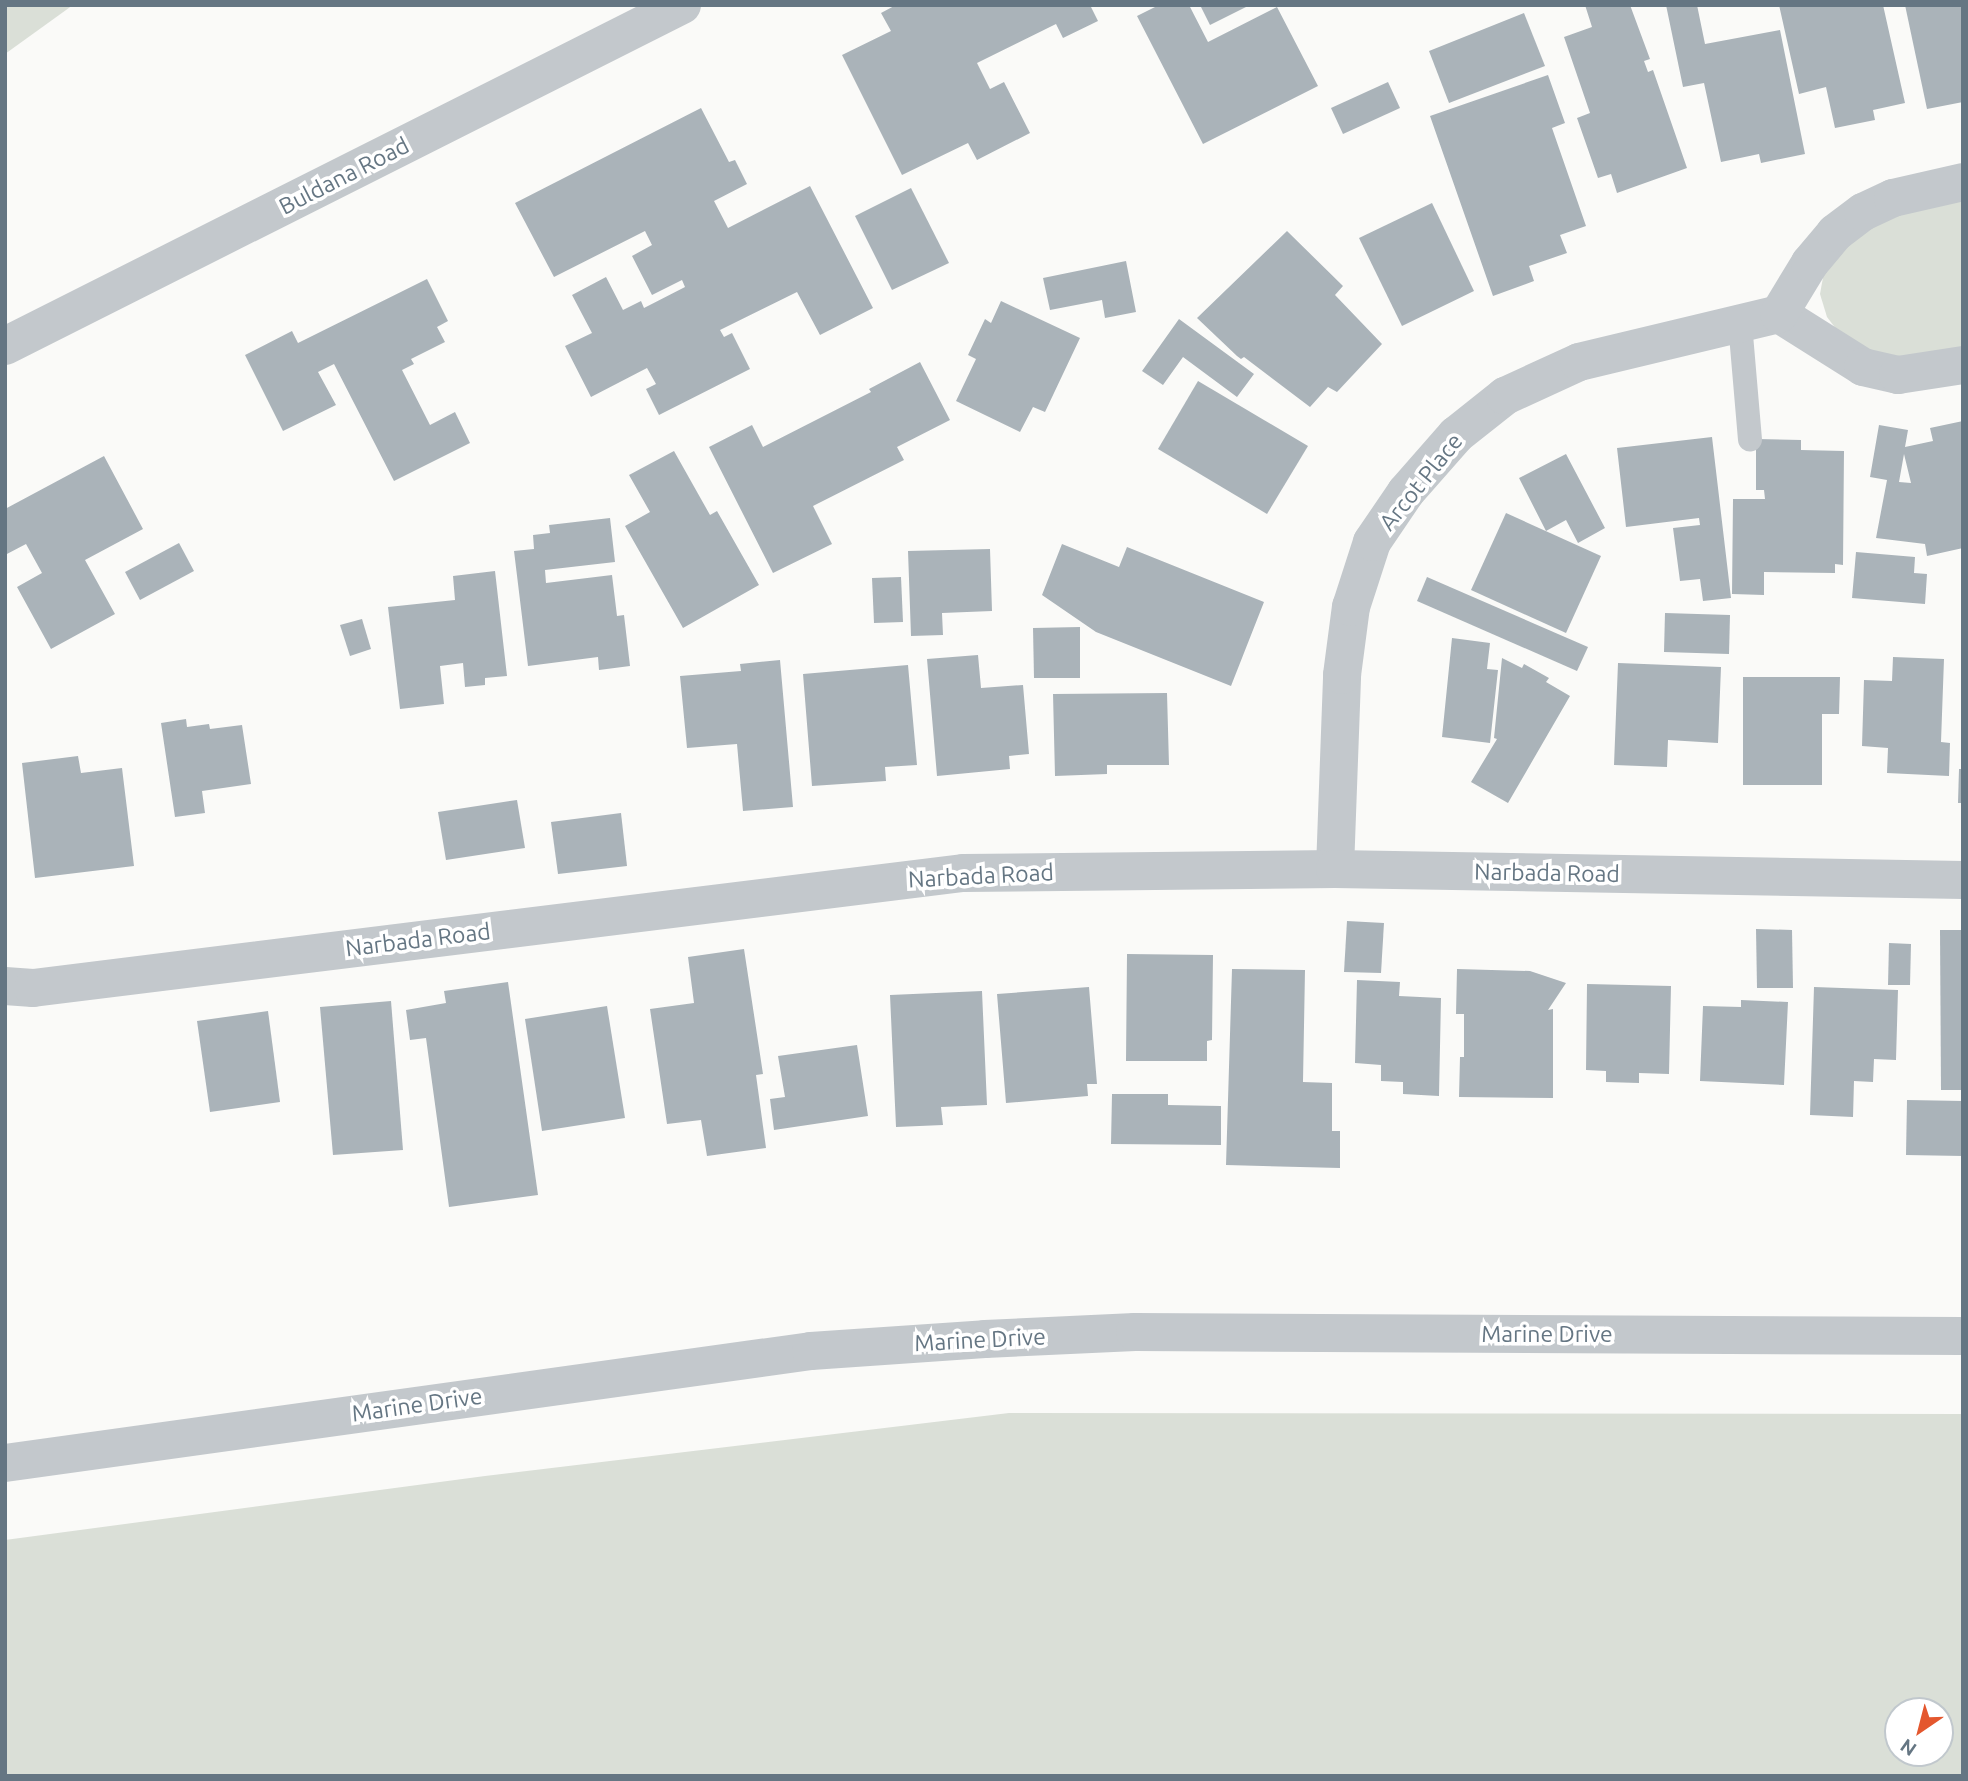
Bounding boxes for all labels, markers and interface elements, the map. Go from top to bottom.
street label: Buldana Road [274,131,414,221]
street label: Arcot Place [1373,428,1469,536]
street label: Narbada Road [907,858,1055,894]
street label: Narbada Road [1474,858,1620,888]
street label: Narbada Road [344,917,492,963]
street label: Marine Drive [1481,1320,1613,1348]
street label: Marine Drive [914,1323,1046,1357]
street label: Marine Drive [350,1382,484,1428]
north arrow [1884,1697,1954,1767]
text: N [1896,1734,1920,1761]

